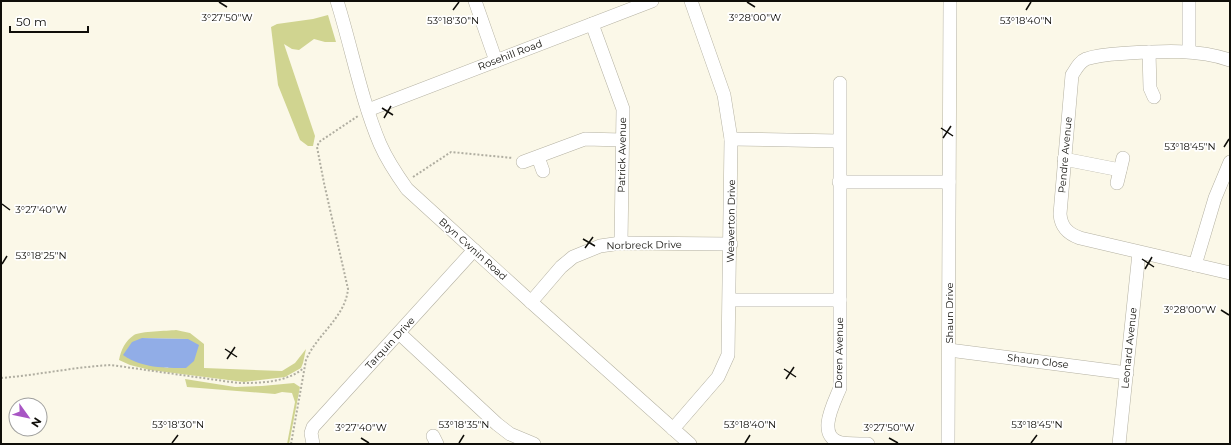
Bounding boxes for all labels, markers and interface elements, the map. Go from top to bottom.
scale bar [10,8,88,34]
text: 3°27'50"W [201,11,253,24]
text: 3°28'00"W [729,11,781,24]
text: 50 m [16,14,47,29]
text: 53°18'30"N [427,14,479,27]
text: 53°18'40"N [1000,14,1052,27]
street label: Rosehill Road [476,37,544,73]
street label: Pendre Avenue [1055,116,1075,194]
street label: Patrick Avenue [615,117,629,193]
text: 53°18'45"N [1164,140,1216,153]
street label: Weaverton Drive [724,179,738,263]
text: 3°27'40"W [15,203,67,216]
street label: Bryn Cwnin Road [436,215,510,283]
street label: Norbreck Drive [606,238,682,252]
text: 53°18'25"N [15,249,67,262]
street label: Shaun Drive [943,282,956,344]
text: 3°28'00"W [1164,303,1216,316]
street label: Leonard Avenue [1118,307,1140,389]
street label: Tarquin Drive [362,314,418,372]
street label: Doren Avenue [832,317,846,389]
street label: Shaun Close [1006,351,1070,371]
north arrow [8,397,48,437]
text: N [28,415,45,430]
text: 53°18'30"N [152,418,204,431]
text: 53°18'35"N [439,418,489,431]
text: 53°18'40"N [724,418,776,431]
text: 53°18'45"N [1011,418,1063,431]
text: 3°27'40"W [335,421,387,434]
text: 3°27'50"W [863,421,915,434]

